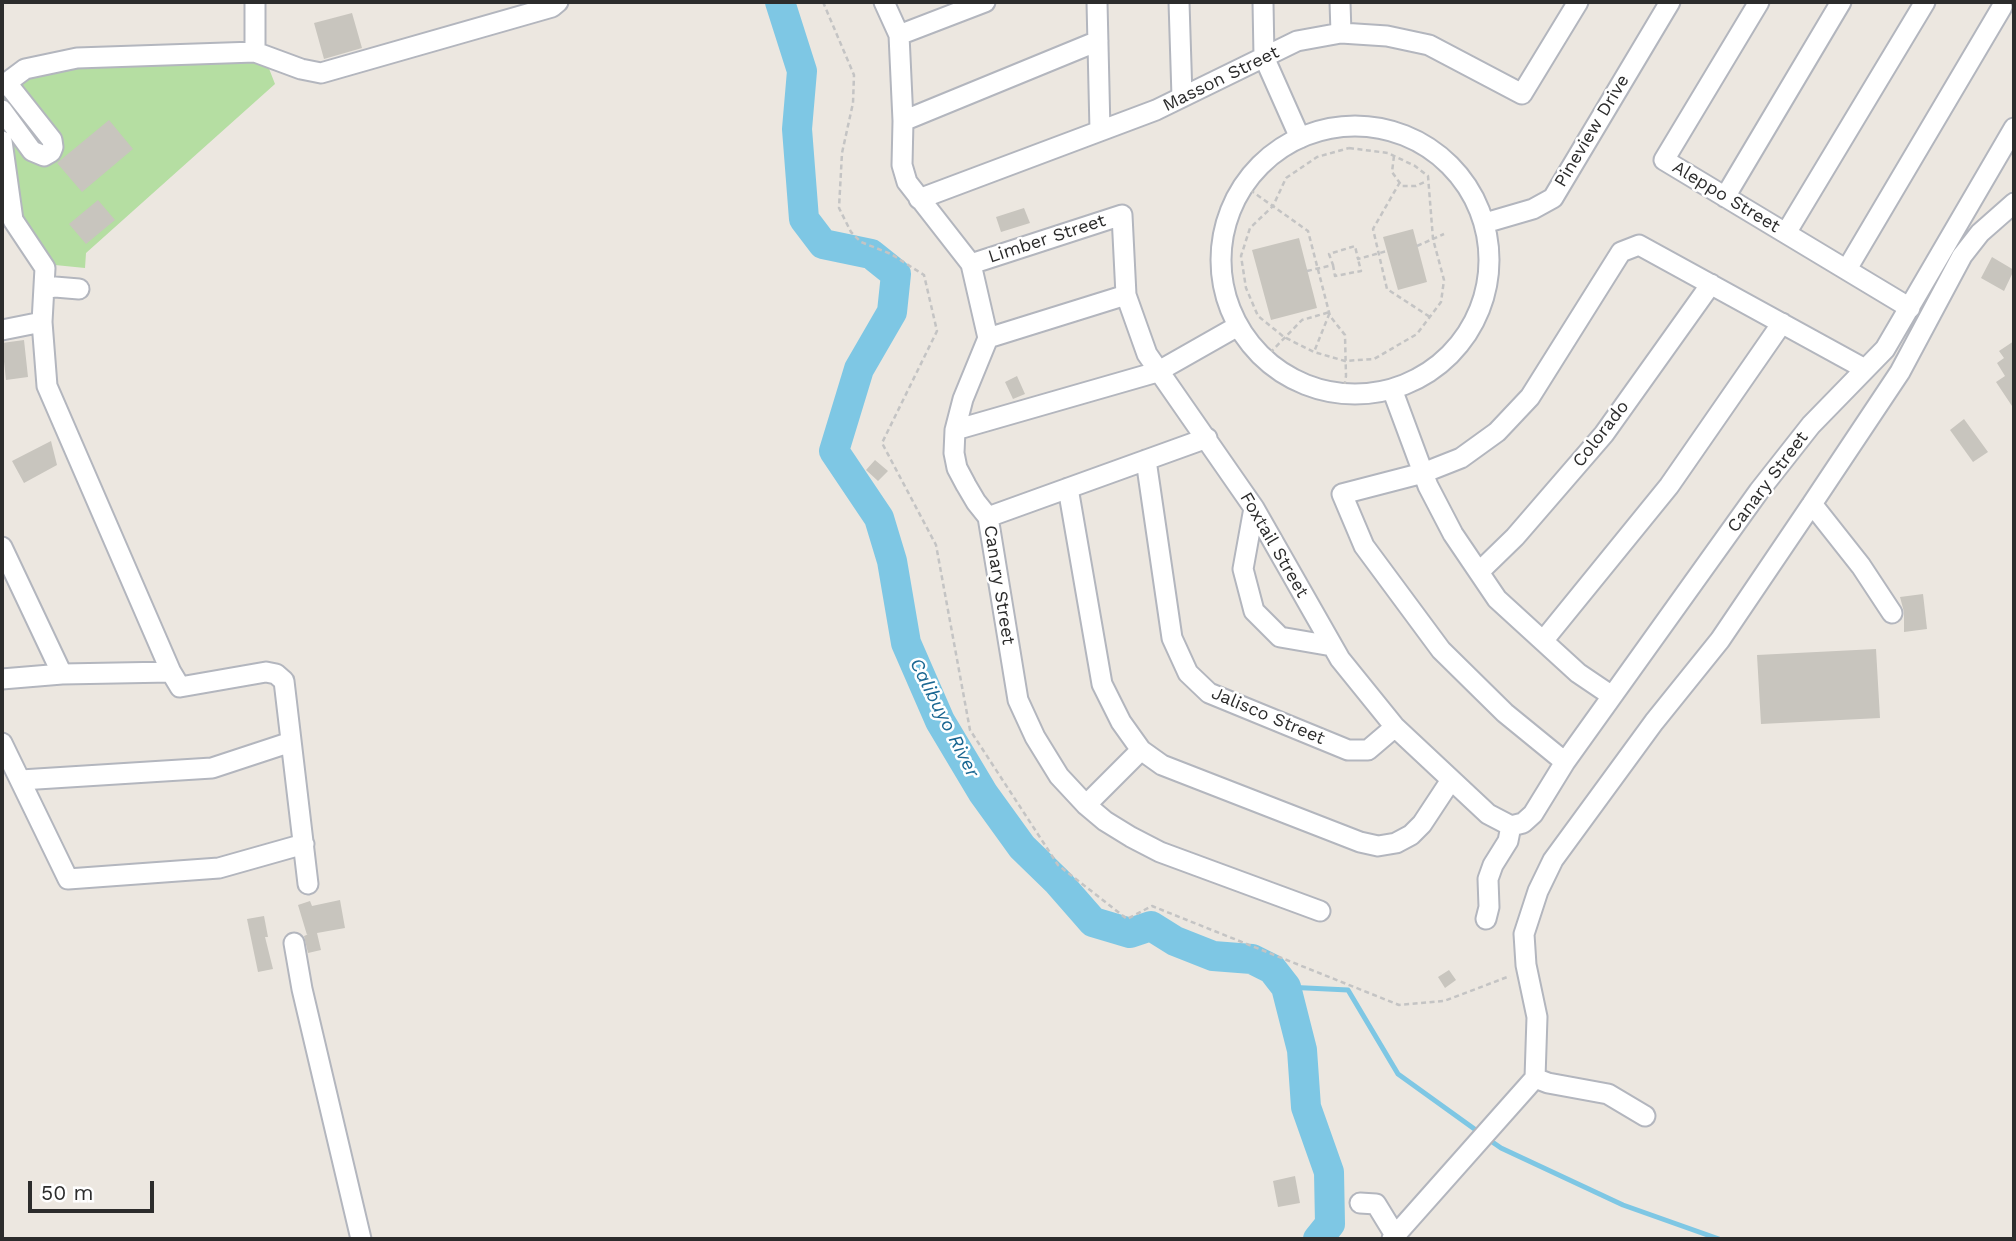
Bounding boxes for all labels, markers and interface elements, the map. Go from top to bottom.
street label: Masson Street [1159,42,1283,116]
street label: Pineview Drive [1550,71,1634,191]
street label: Aleppo Street [1668,156,1784,238]
street label: Limber Street [986,210,1108,268]
street label: Colorado [1568,396,1634,472]
street label: Canary Street [1723,427,1813,537]
street label: Foxtail Street [1235,488,1313,602]
street label: Canary Street [979,524,1019,646]
water label: Calibuyo River [904,655,984,781]
street label: Jalisco Street [1208,682,1328,750]
scale bar [32,1168,158,1212]
text: 50 m [41,1180,93,1205]

